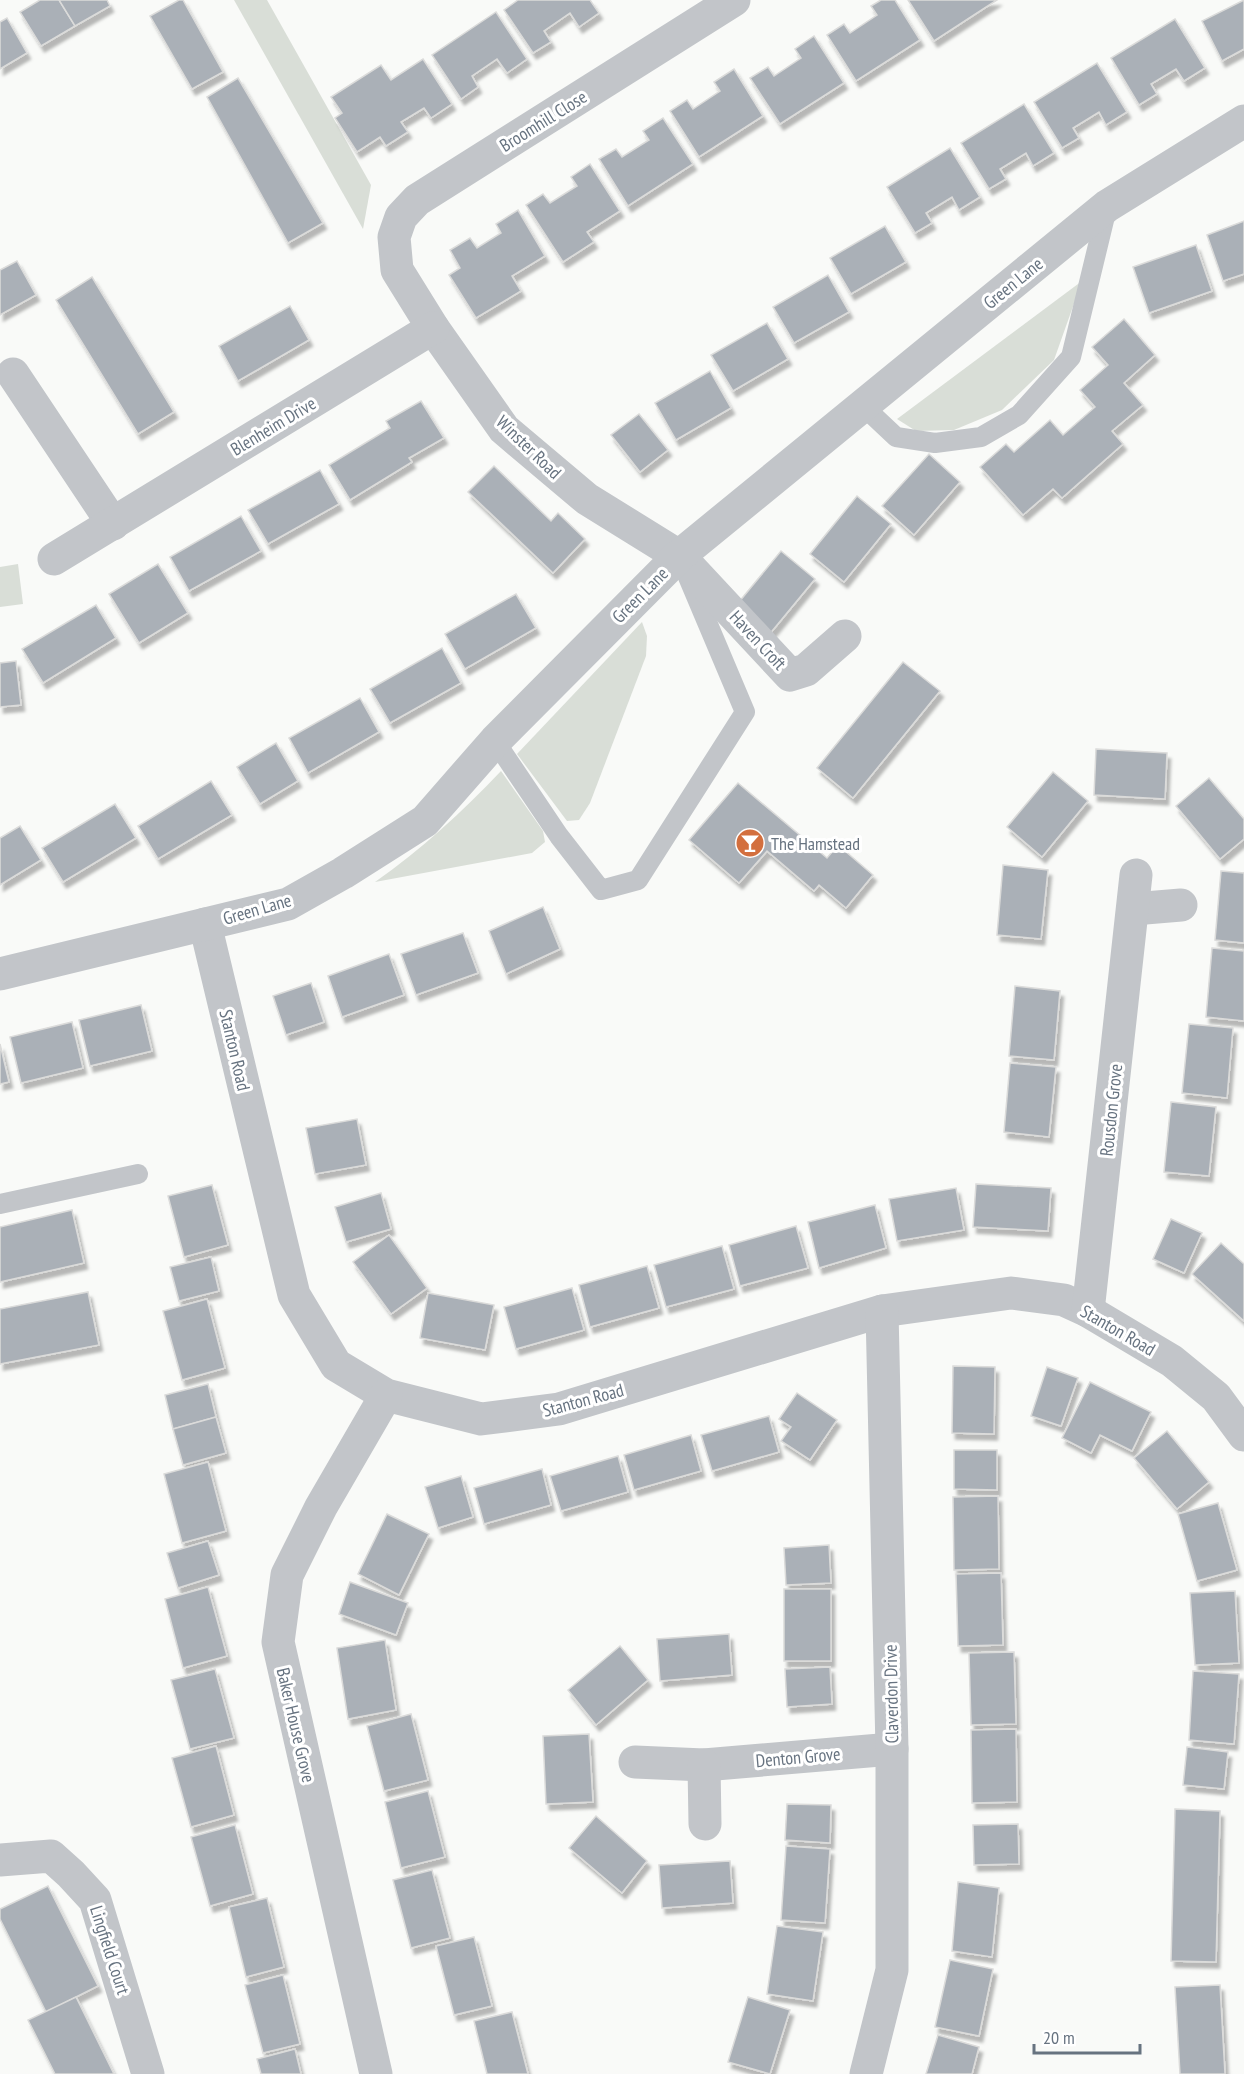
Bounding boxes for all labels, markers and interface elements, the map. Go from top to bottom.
street label: Broomhill Close [495,85,591,157]
street label: Green Lane [979,252,1047,314]
street label: Blenheim Drive [226,392,320,460]
street label: Winster Road [492,410,566,484]
street label: Green Lane [607,562,673,628]
street label: Haven Croft [725,606,791,675]
bar icon: The Hamstead [734,827,766,859]
place label: The Hamstead [771,832,860,855]
street label: Green Lane [220,888,294,930]
street label: Stanton Road [214,1007,256,1093]
street label: Rousdon Grove [1095,1063,1127,1157]
street label: Stanton Road [1076,1299,1160,1361]
street label: Stanton Road [540,1378,626,1422]
street label: Claverdon Drive [879,1644,903,1744]
street label: Baker House Grove [272,1665,320,1785]
street label: Denton Grove [755,1742,841,1772]
street label: Lingfield Court [85,1903,135,1997]
scale bar [1034,2017,1140,2055]
text: 20 m [1043,2026,1075,2049]

